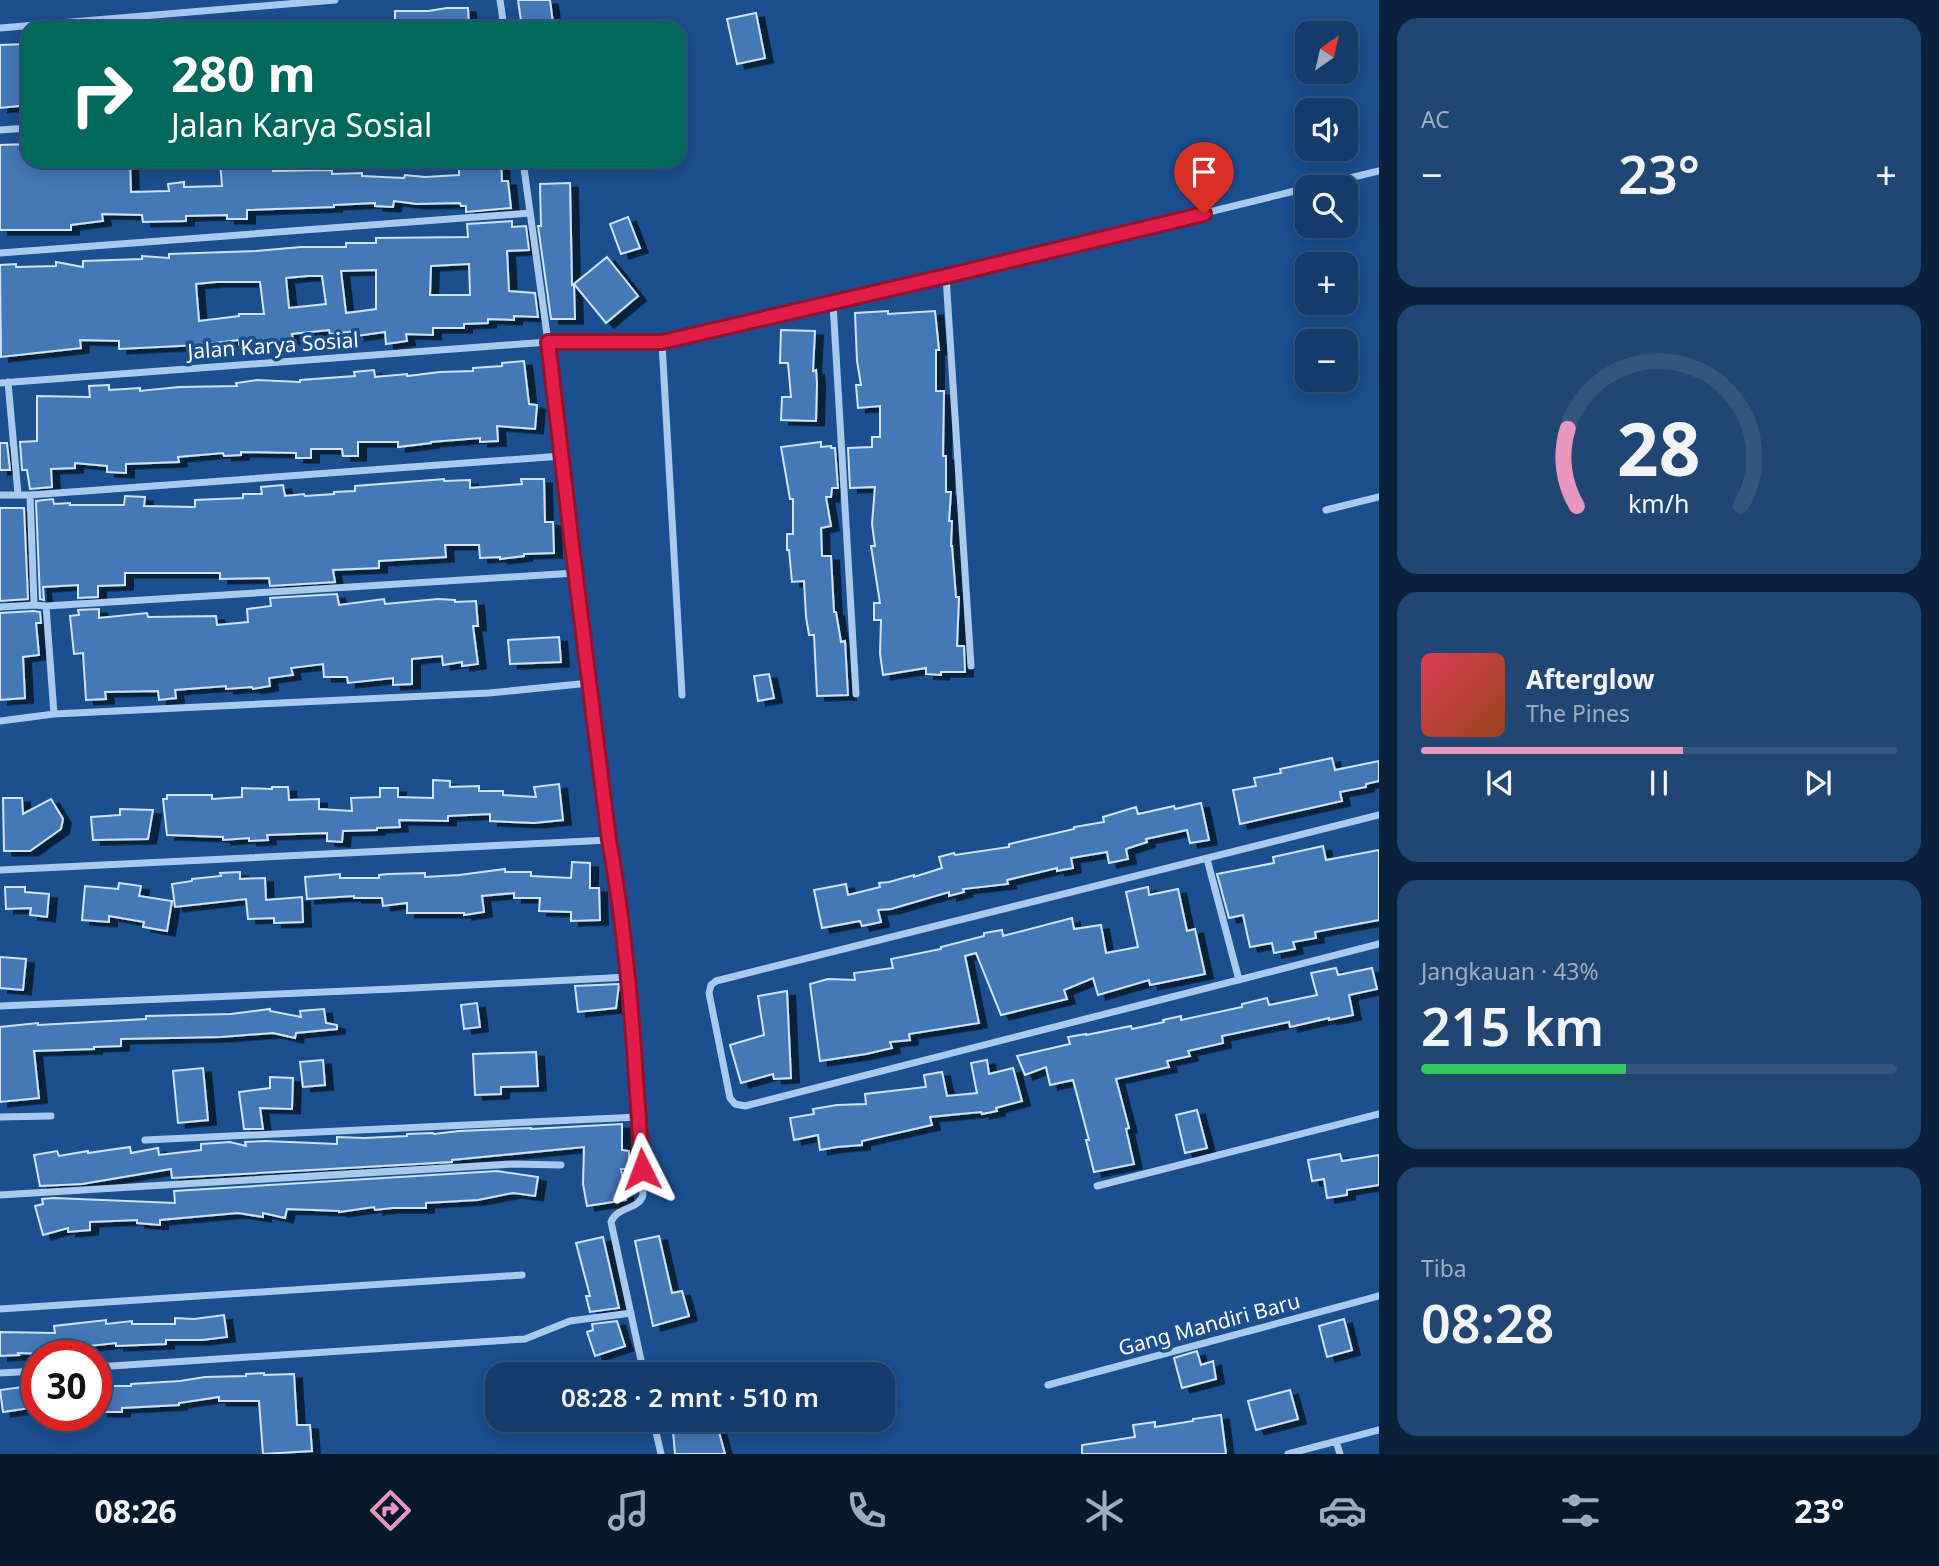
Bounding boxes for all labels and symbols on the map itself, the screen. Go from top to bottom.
north arrow [1295,21,1358,84]
pin [1174,142,1234,214]
street label: Jalan Karya Sosial [185,325,360,365]
position arrow [605,1132,679,1206]
street label: Gang Mandiri Baru [1115,1286,1303,1362]
speed limit sign: 30 [21,1340,112,1431]

